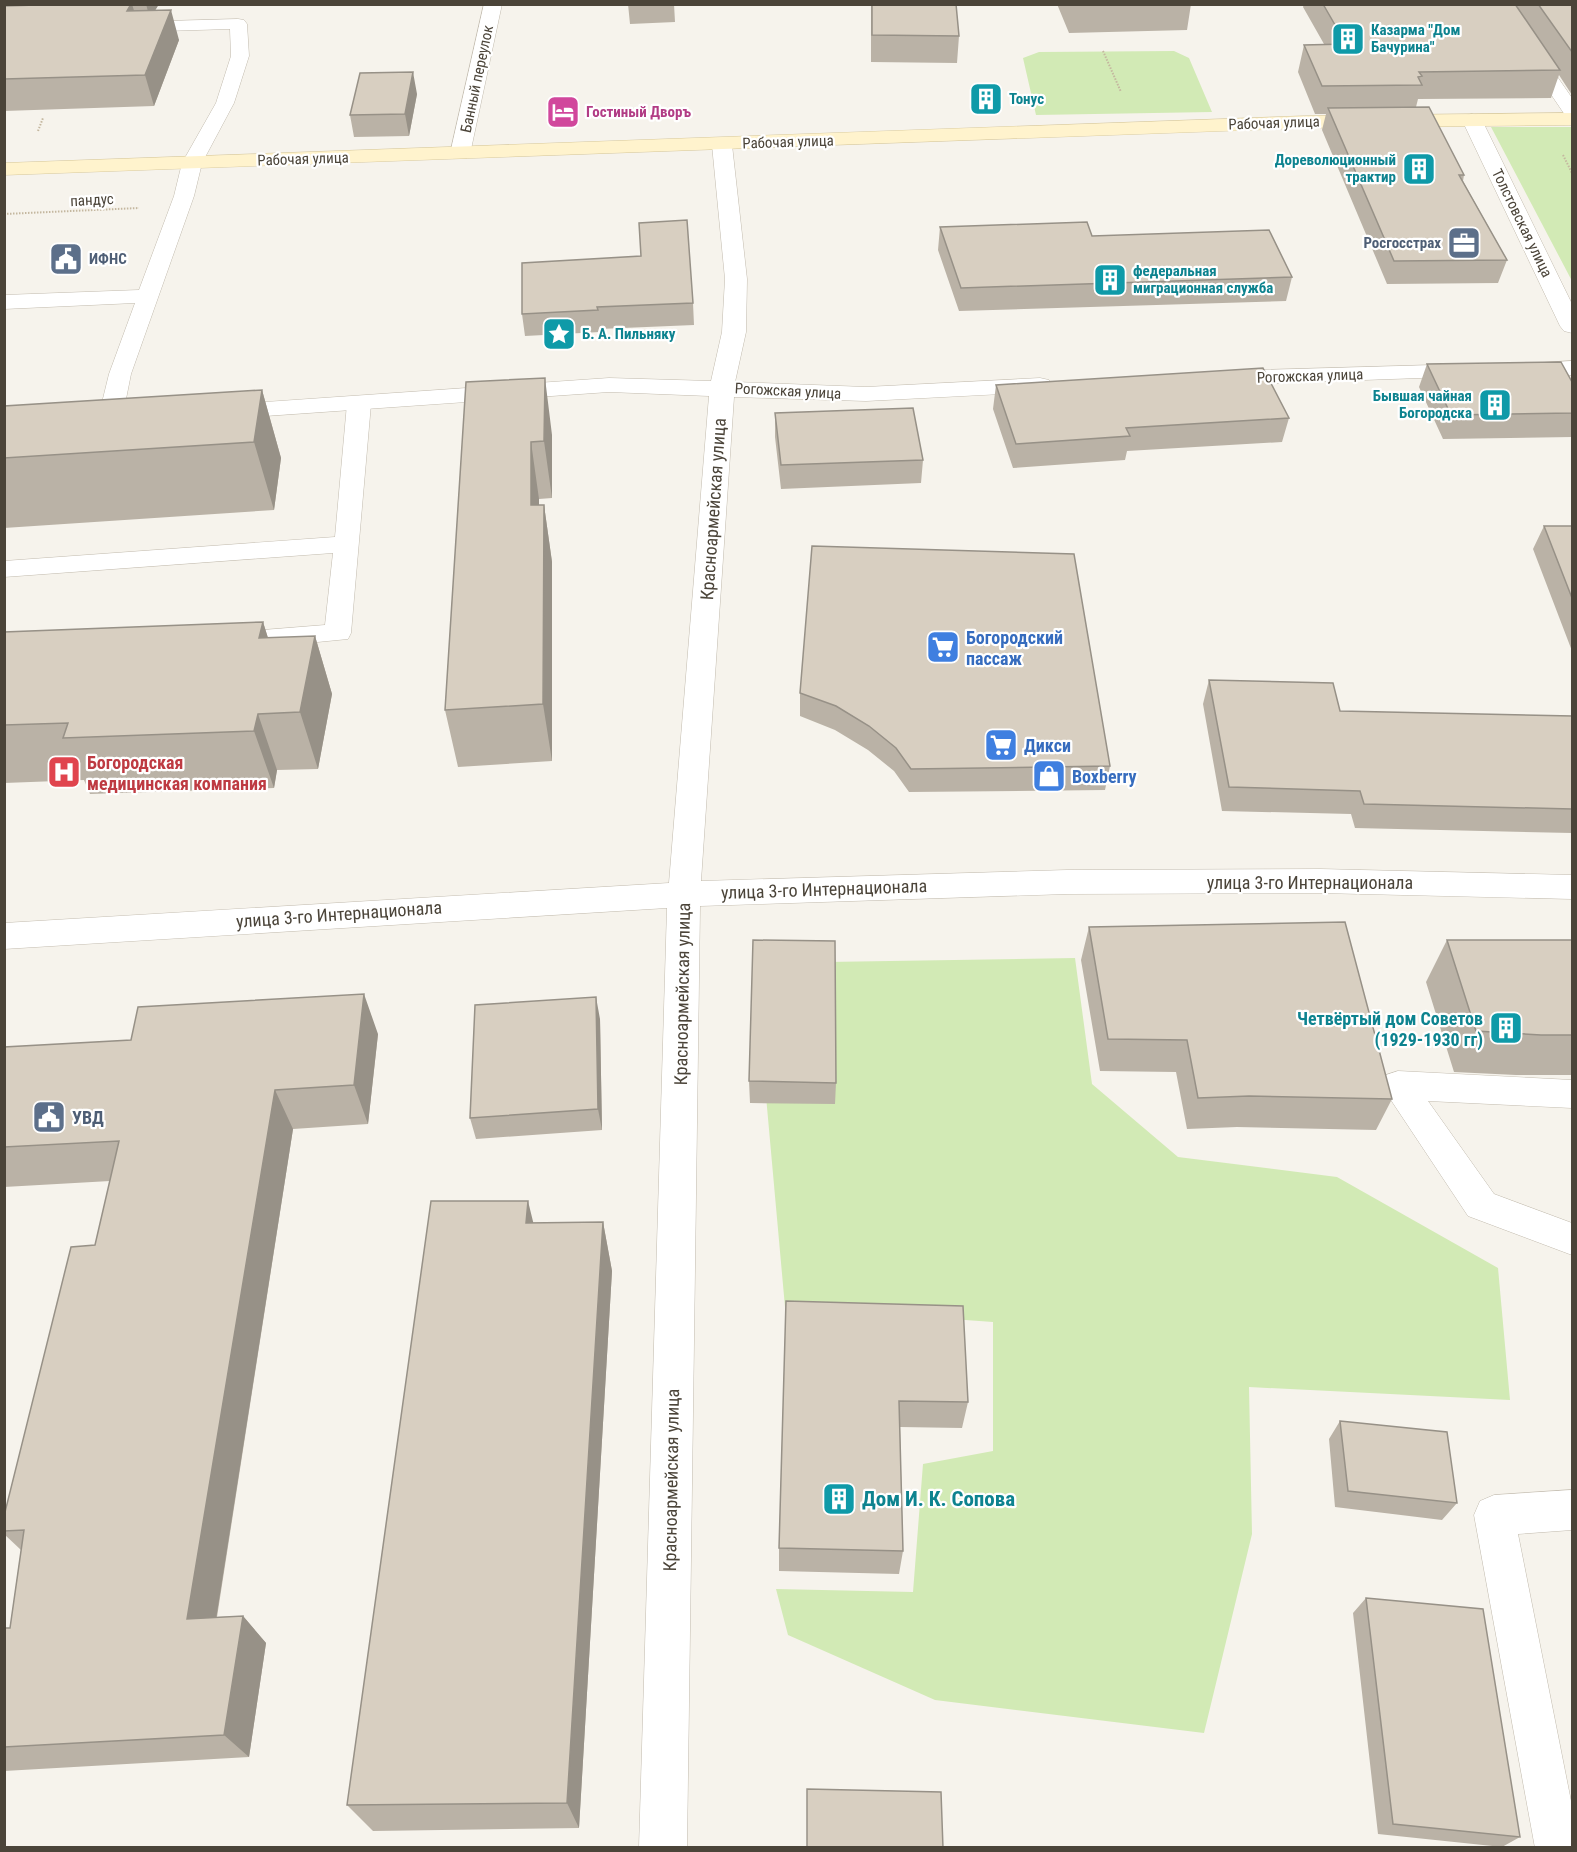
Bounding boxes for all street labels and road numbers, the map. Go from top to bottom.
street label: Банный переулок [457,24,497,134]
street label: Рабочая улица [1228,112,1320,134]
street label: Рабочая улица [742,131,834,153]
street label: Рабочая улица [257,148,349,170]
street label: Толстовская улица [1488,166,1556,280]
street label: пандус [70,190,114,210]
street label: Рогожская улица [1256,365,1364,387]
street label: Рогожская улица [734,379,842,403]
street label: Красноармейская улица [696,417,730,601]
street label: улица 3-го Интернационала [1207,872,1413,893]
street label: улица 3-го Интернационала [721,875,927,903]
street label: улица 3-го Интернационала [235,896,443,932]
street label: Красноармейская улица [670,903,694,1085]
street label: Красноармейская улица [659,1389,683,1571]

